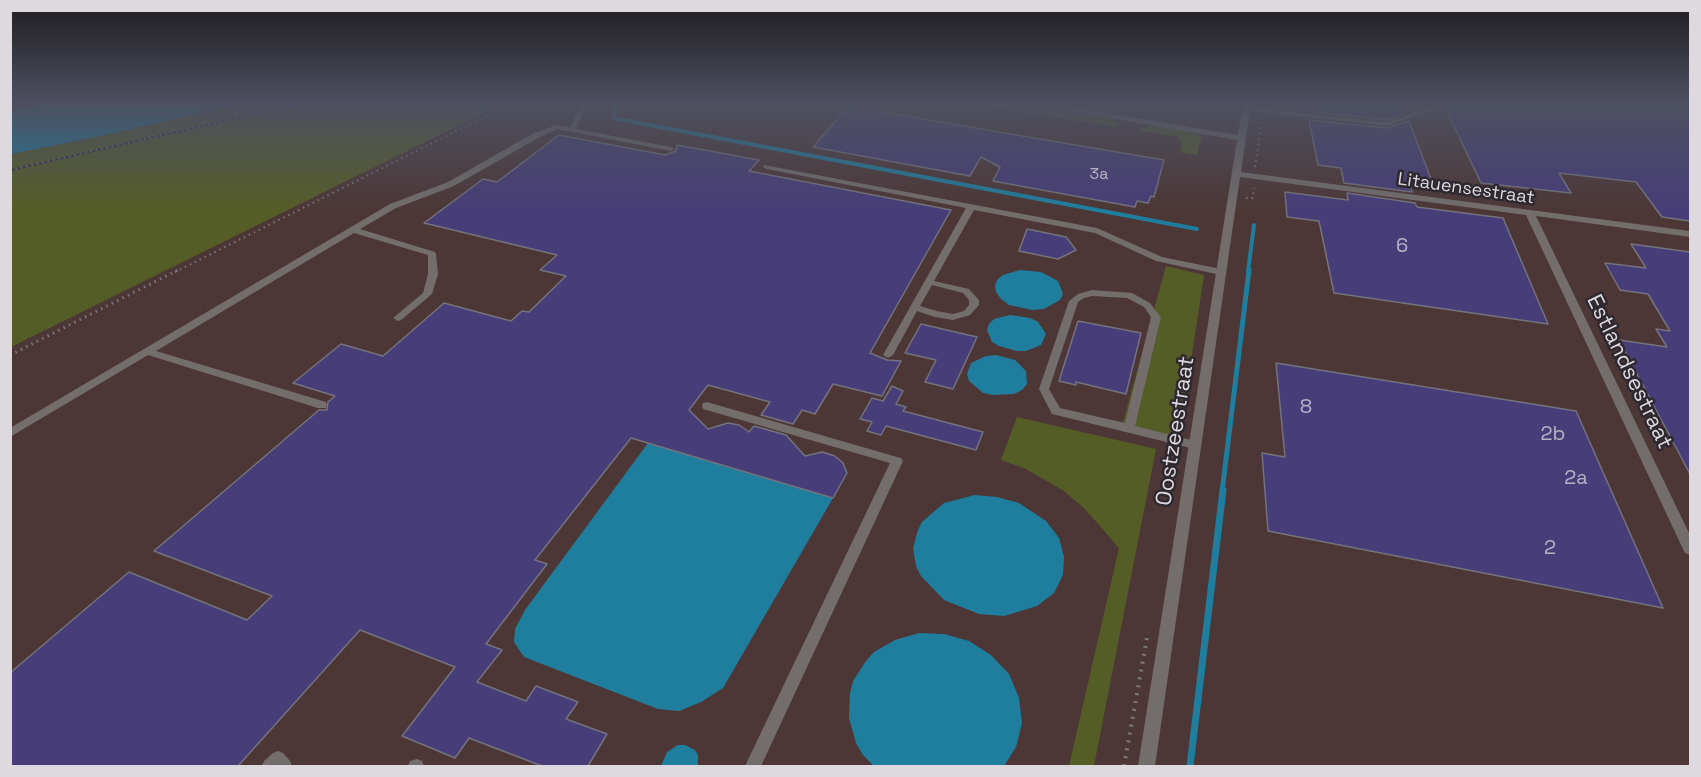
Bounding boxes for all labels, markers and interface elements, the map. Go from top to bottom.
house number: 3a [1090,165,1108,185]
street label: Litauensestraat [1396,169,1536,209]
house number: 6 [1396,235,1408,259]
street label: Estlandsestraat [1580,291,1678,453]
street label: Oostzeestraat [1151,354,1201,508]
house number: 8 [1300,396,1312,420]
house number: 2b [1541,423,1565,447]
house number: 2a [1564,467,1588,491]
house number: 2 [1544,537,1556,561]

